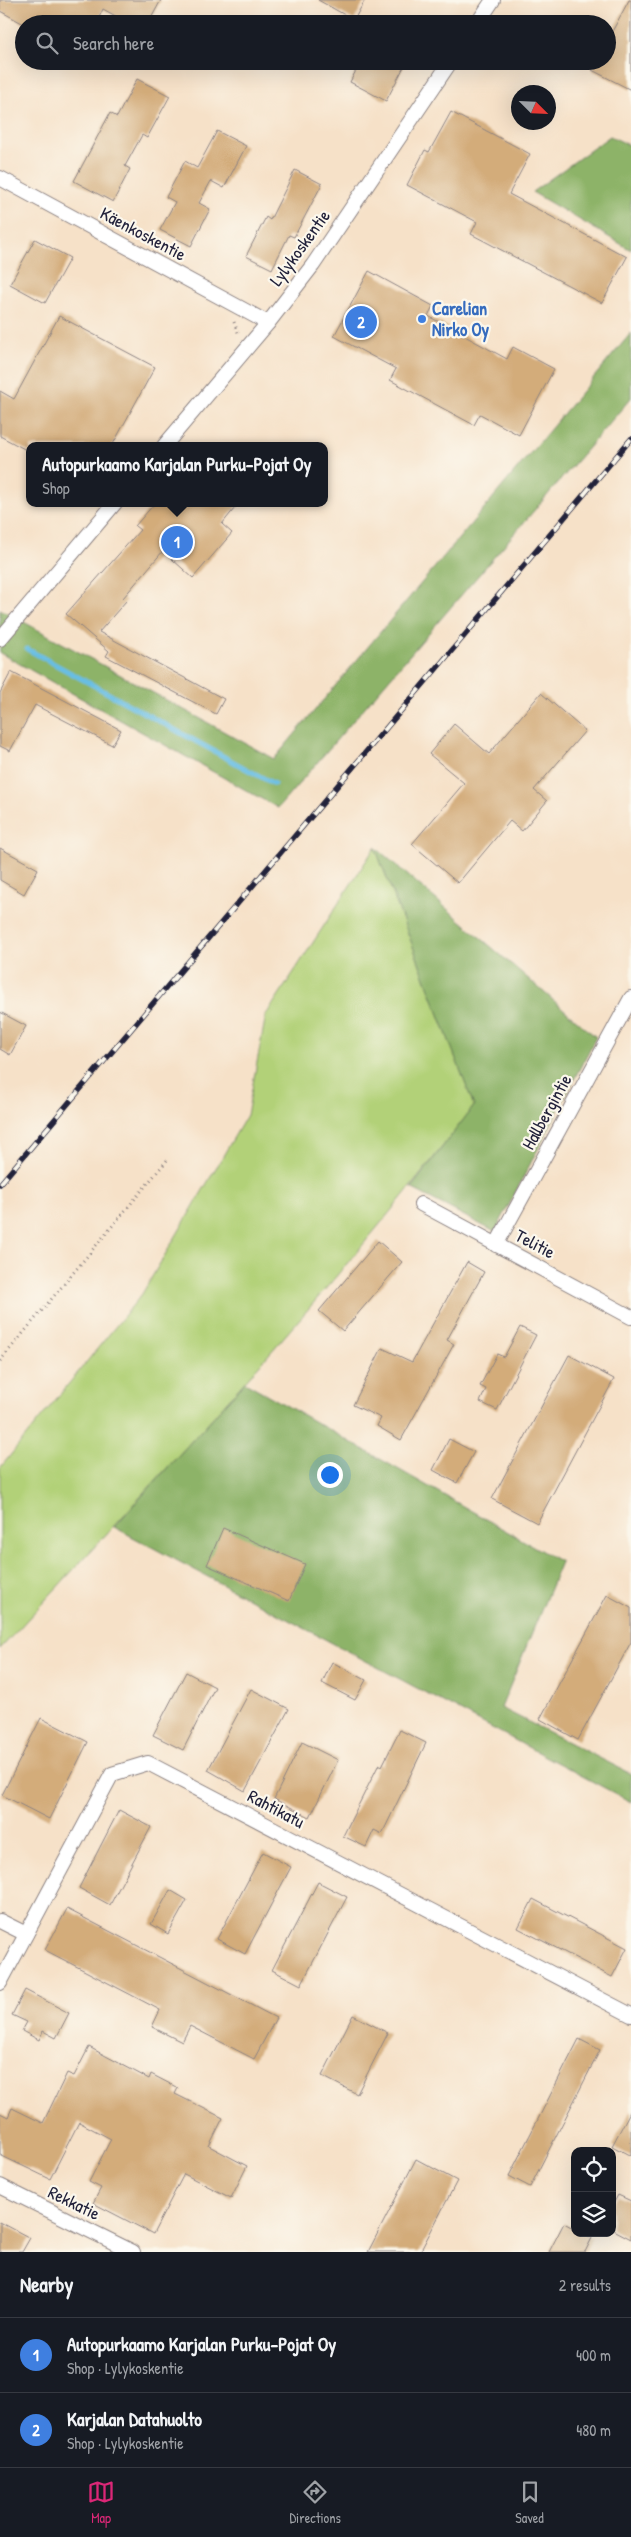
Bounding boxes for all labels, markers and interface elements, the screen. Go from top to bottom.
search box [15,15,616,70]
icon: search [33,29,61,57]
text: Search here [73,30,154,56]
north arrow [511,85,556,130]
street label: Käenkoskentie [96,201,190,267]
street label: Lylykoskentie [263,205,336,291]
place label: Carelian Nirko Oy [432,296,489,343]
pin: 2 [345,303,377,341]
marker: Carelian Nirko Oy [416,313,428,325]
popup [26,442,328,507]
text: Autopurkaamo Karjalan Purku-Pojat Oy [42,451,312,477]
text: Shop [42,477,70,499]
pin: 1 [161,523,193,561]
street label: Hallbergintie [516,1070,577,1154]
street label: Telitie [511,1223,560,1264]
your location [317,1462,343,1488]
street label: Rahtikatu [243,1783,309,1834]
map controls [571,2147,616,2237]
button: locate [571,2147,616,2192]
street label: Rekkatie [44,2179,104,2226]
button: layers [571,2192,616,2237]
text: Nearby [20,2270,73,2299]
text: 2 results [559,2274,611,2296]
text: Autopurkaamo Karjalan Purku-Pojat Oy [67,2331,336,2357]
text: 1 [33,2344,39,2366]
text: 400 m [576,2344,611,2366]
text: Shop · Lylykoskentie [67,2357,184,2379]
text: Karjalan Datahuolto [67,2406,202,2432]
text: 2 [32,2419,40,2441]
text: 480 m [576,2419,611,2441]
text: Shop · Lylykoskentie [67,2432,184,2454]
tab: Map [87,2478,115,2527]
tab: Directions [289,2478,341,2527]
tab: Saved [515,2478,544,2527]

